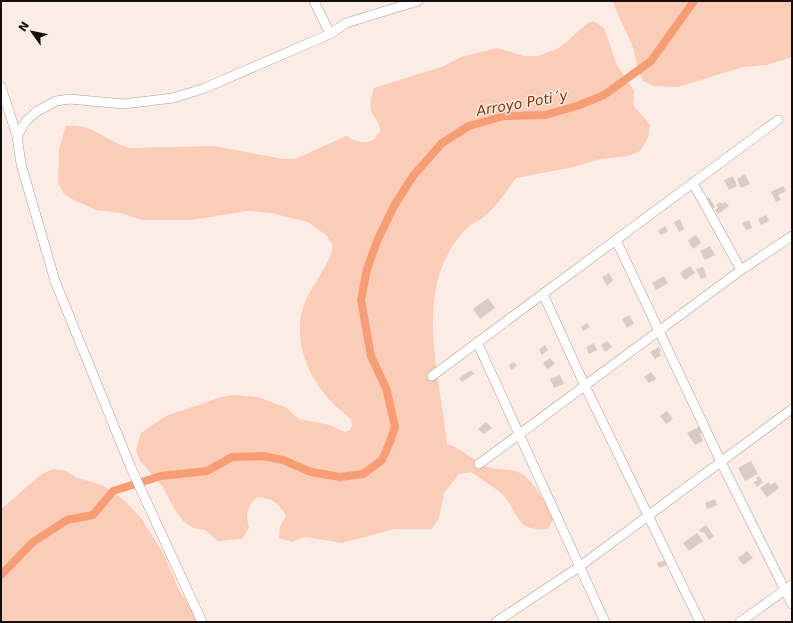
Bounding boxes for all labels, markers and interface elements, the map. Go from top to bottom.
north arrow [12,12,52,52]
text: N [16,19,32,34]
water label: Arroyo Poti´y [474,87,570,119]

